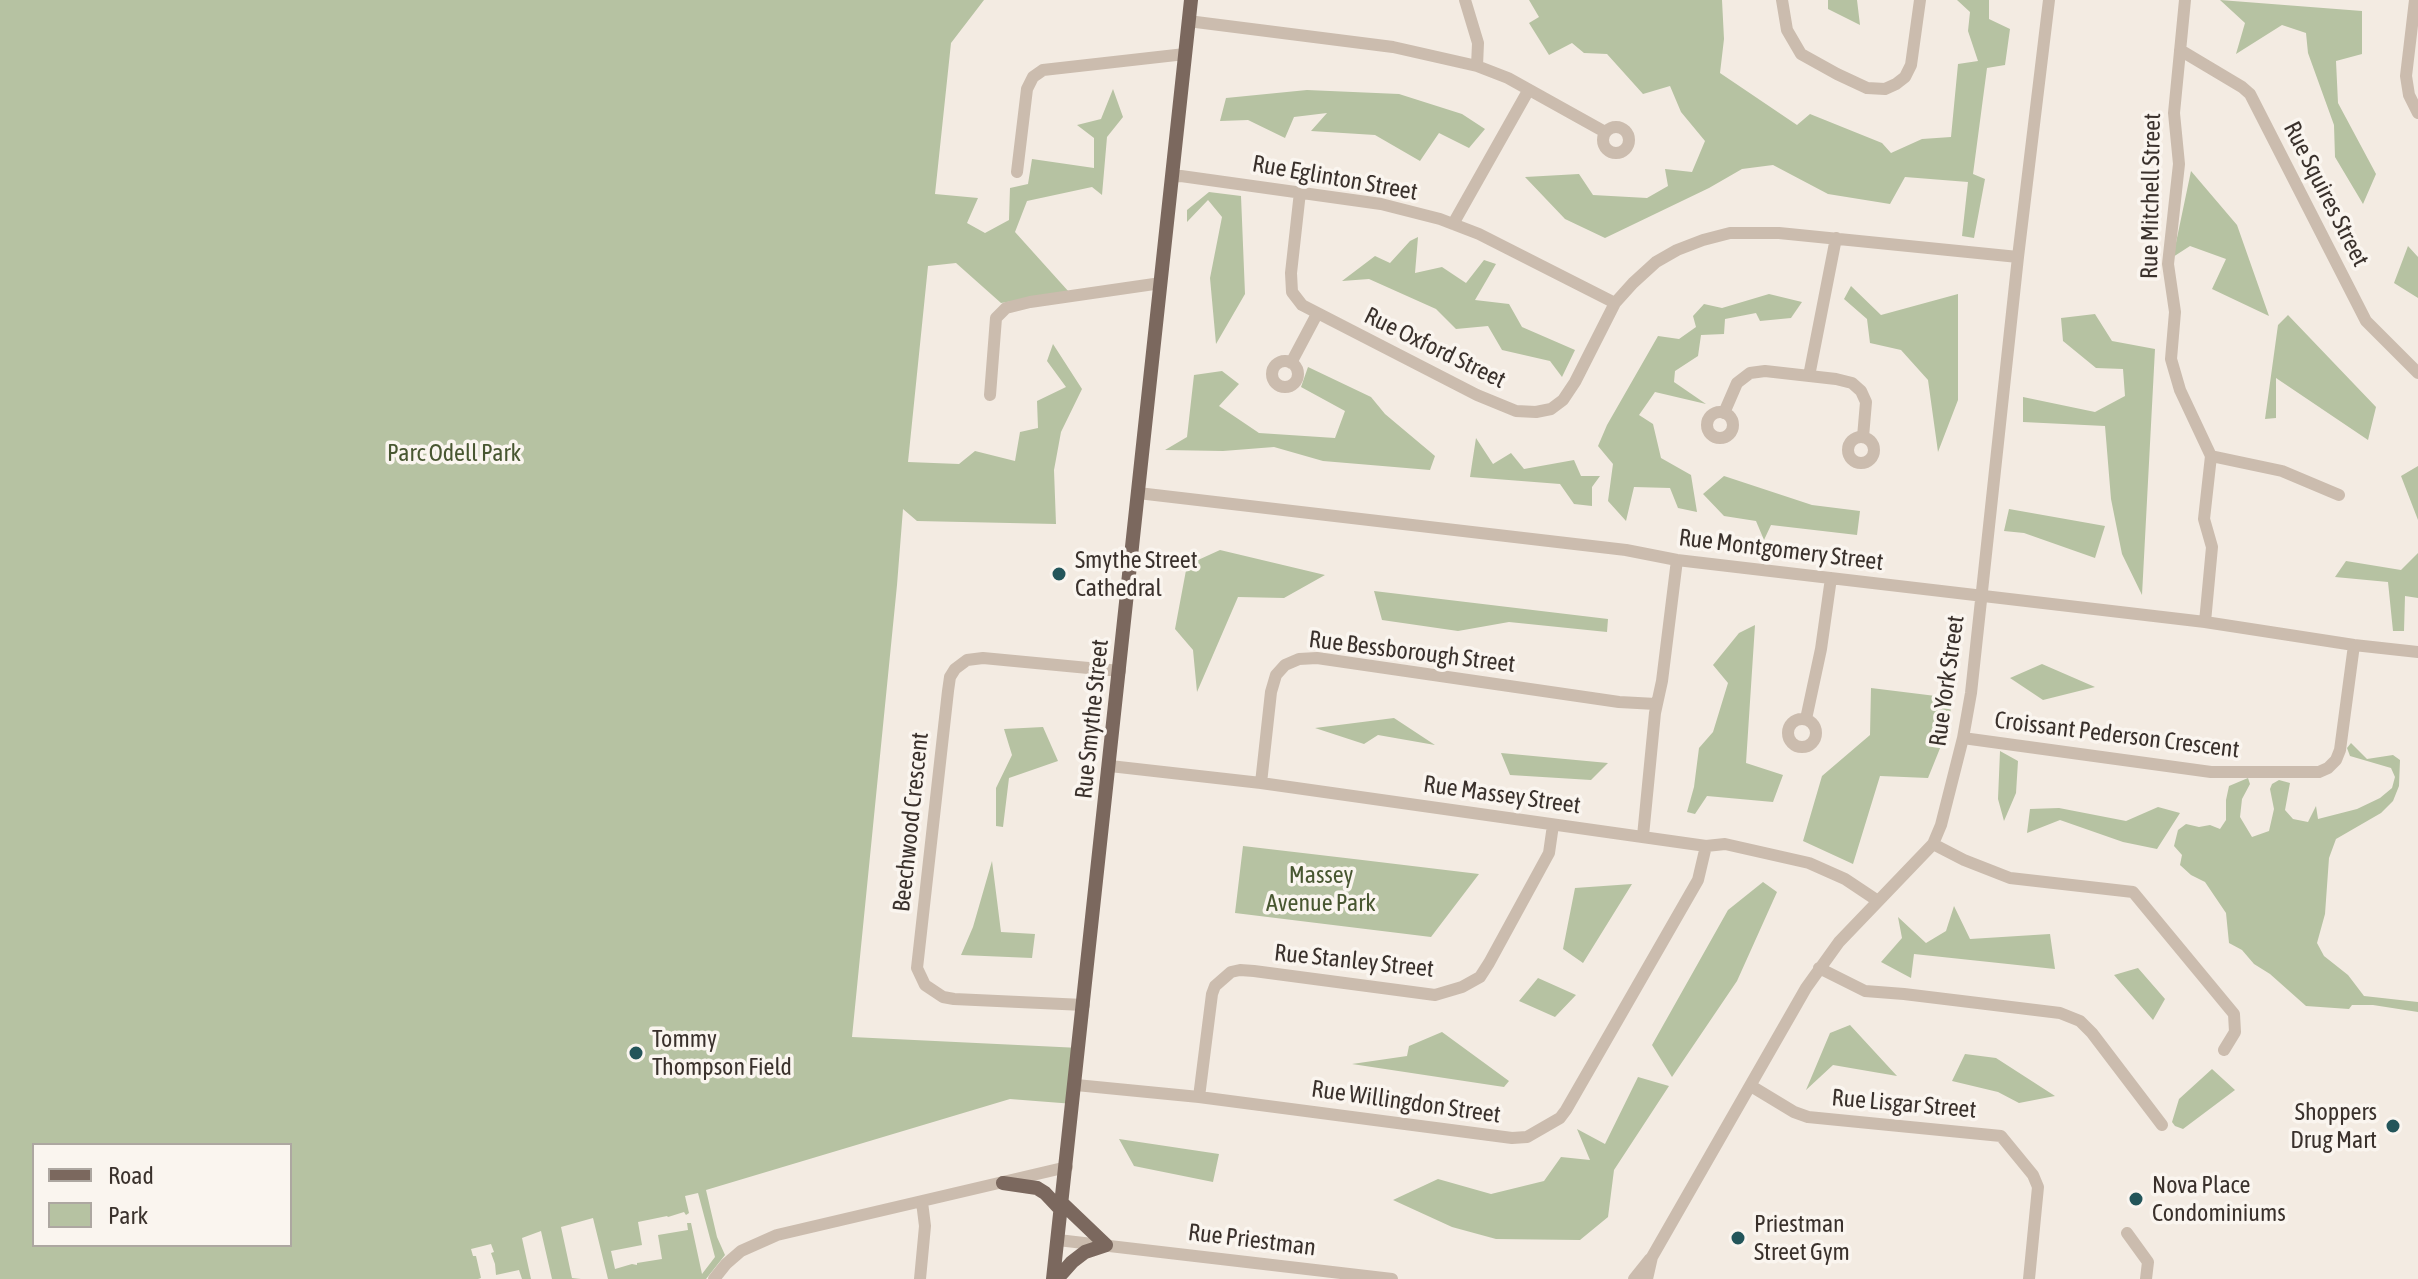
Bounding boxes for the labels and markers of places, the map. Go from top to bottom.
place label: Smythe Street Cathedral [1075,546,1198,602]
marker: Smythe Street Cathedral [1050,565,1068,583]
place label: Tommy Thompson Field [652,1025,792,1081]
marker: Tommy Thompson Field [627,1044,645,1062]
place label: Shoppers Drug Mart [2290,1098,2377,1154]
marker: Shoppers Drug Mart [2384,1117,2402,1135]
place label: Nova Place Condominiums [2152,1171,2286,1227]
marker: Nova Place Condominiums [2127,1190,2145,1208]
place label: Priestman Street Gym [1754,1210,1850,1266]
marker: Priestman Street Gym [1729,1229,1747,1247]

